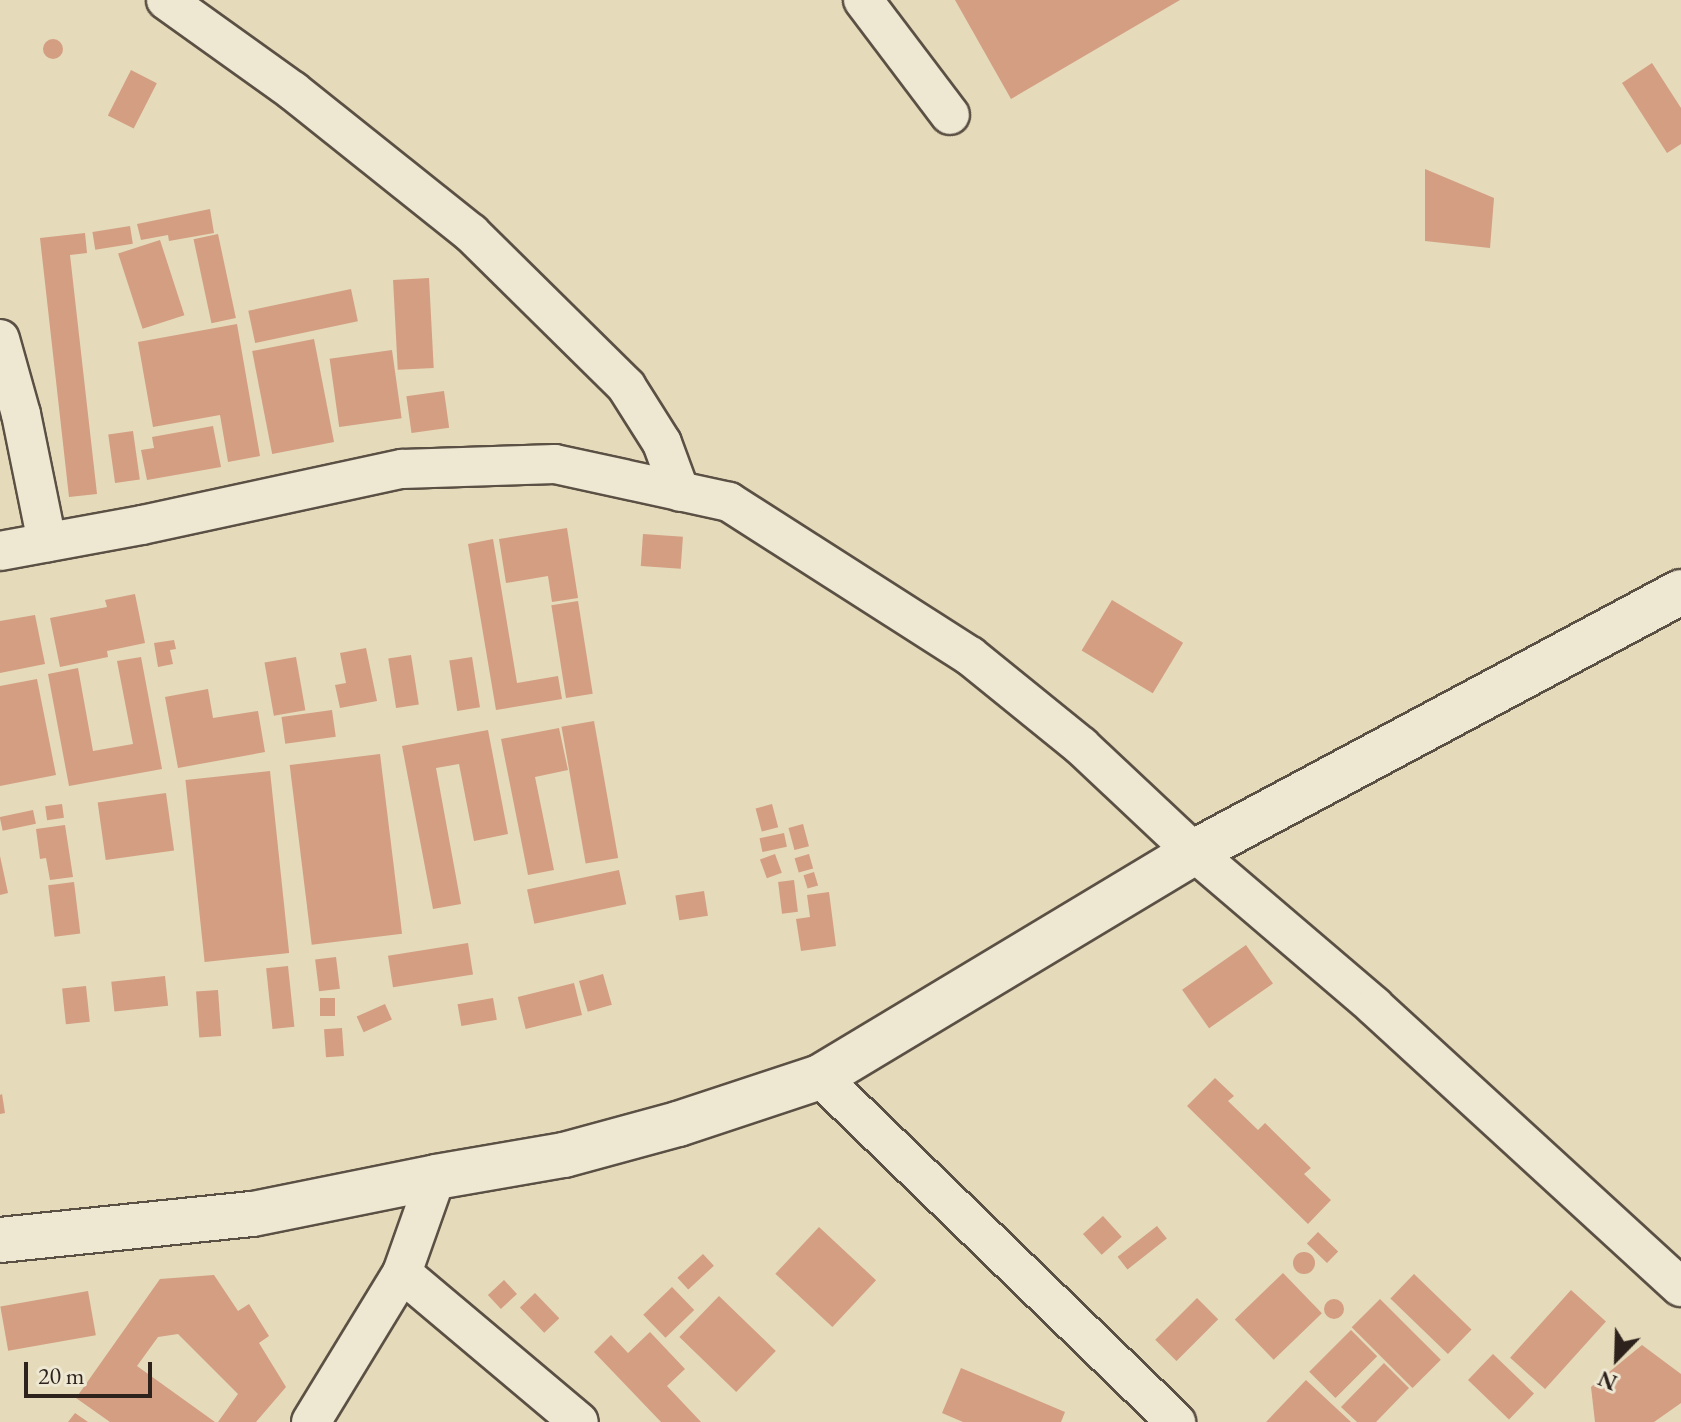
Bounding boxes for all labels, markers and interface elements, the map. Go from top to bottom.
north arrow [1577,1318,1657,1398]
scale bar [28,1346,156,1396]
text: 20 m [38,1360,85,1391]
text: N [1594,1364,1621,1397]

